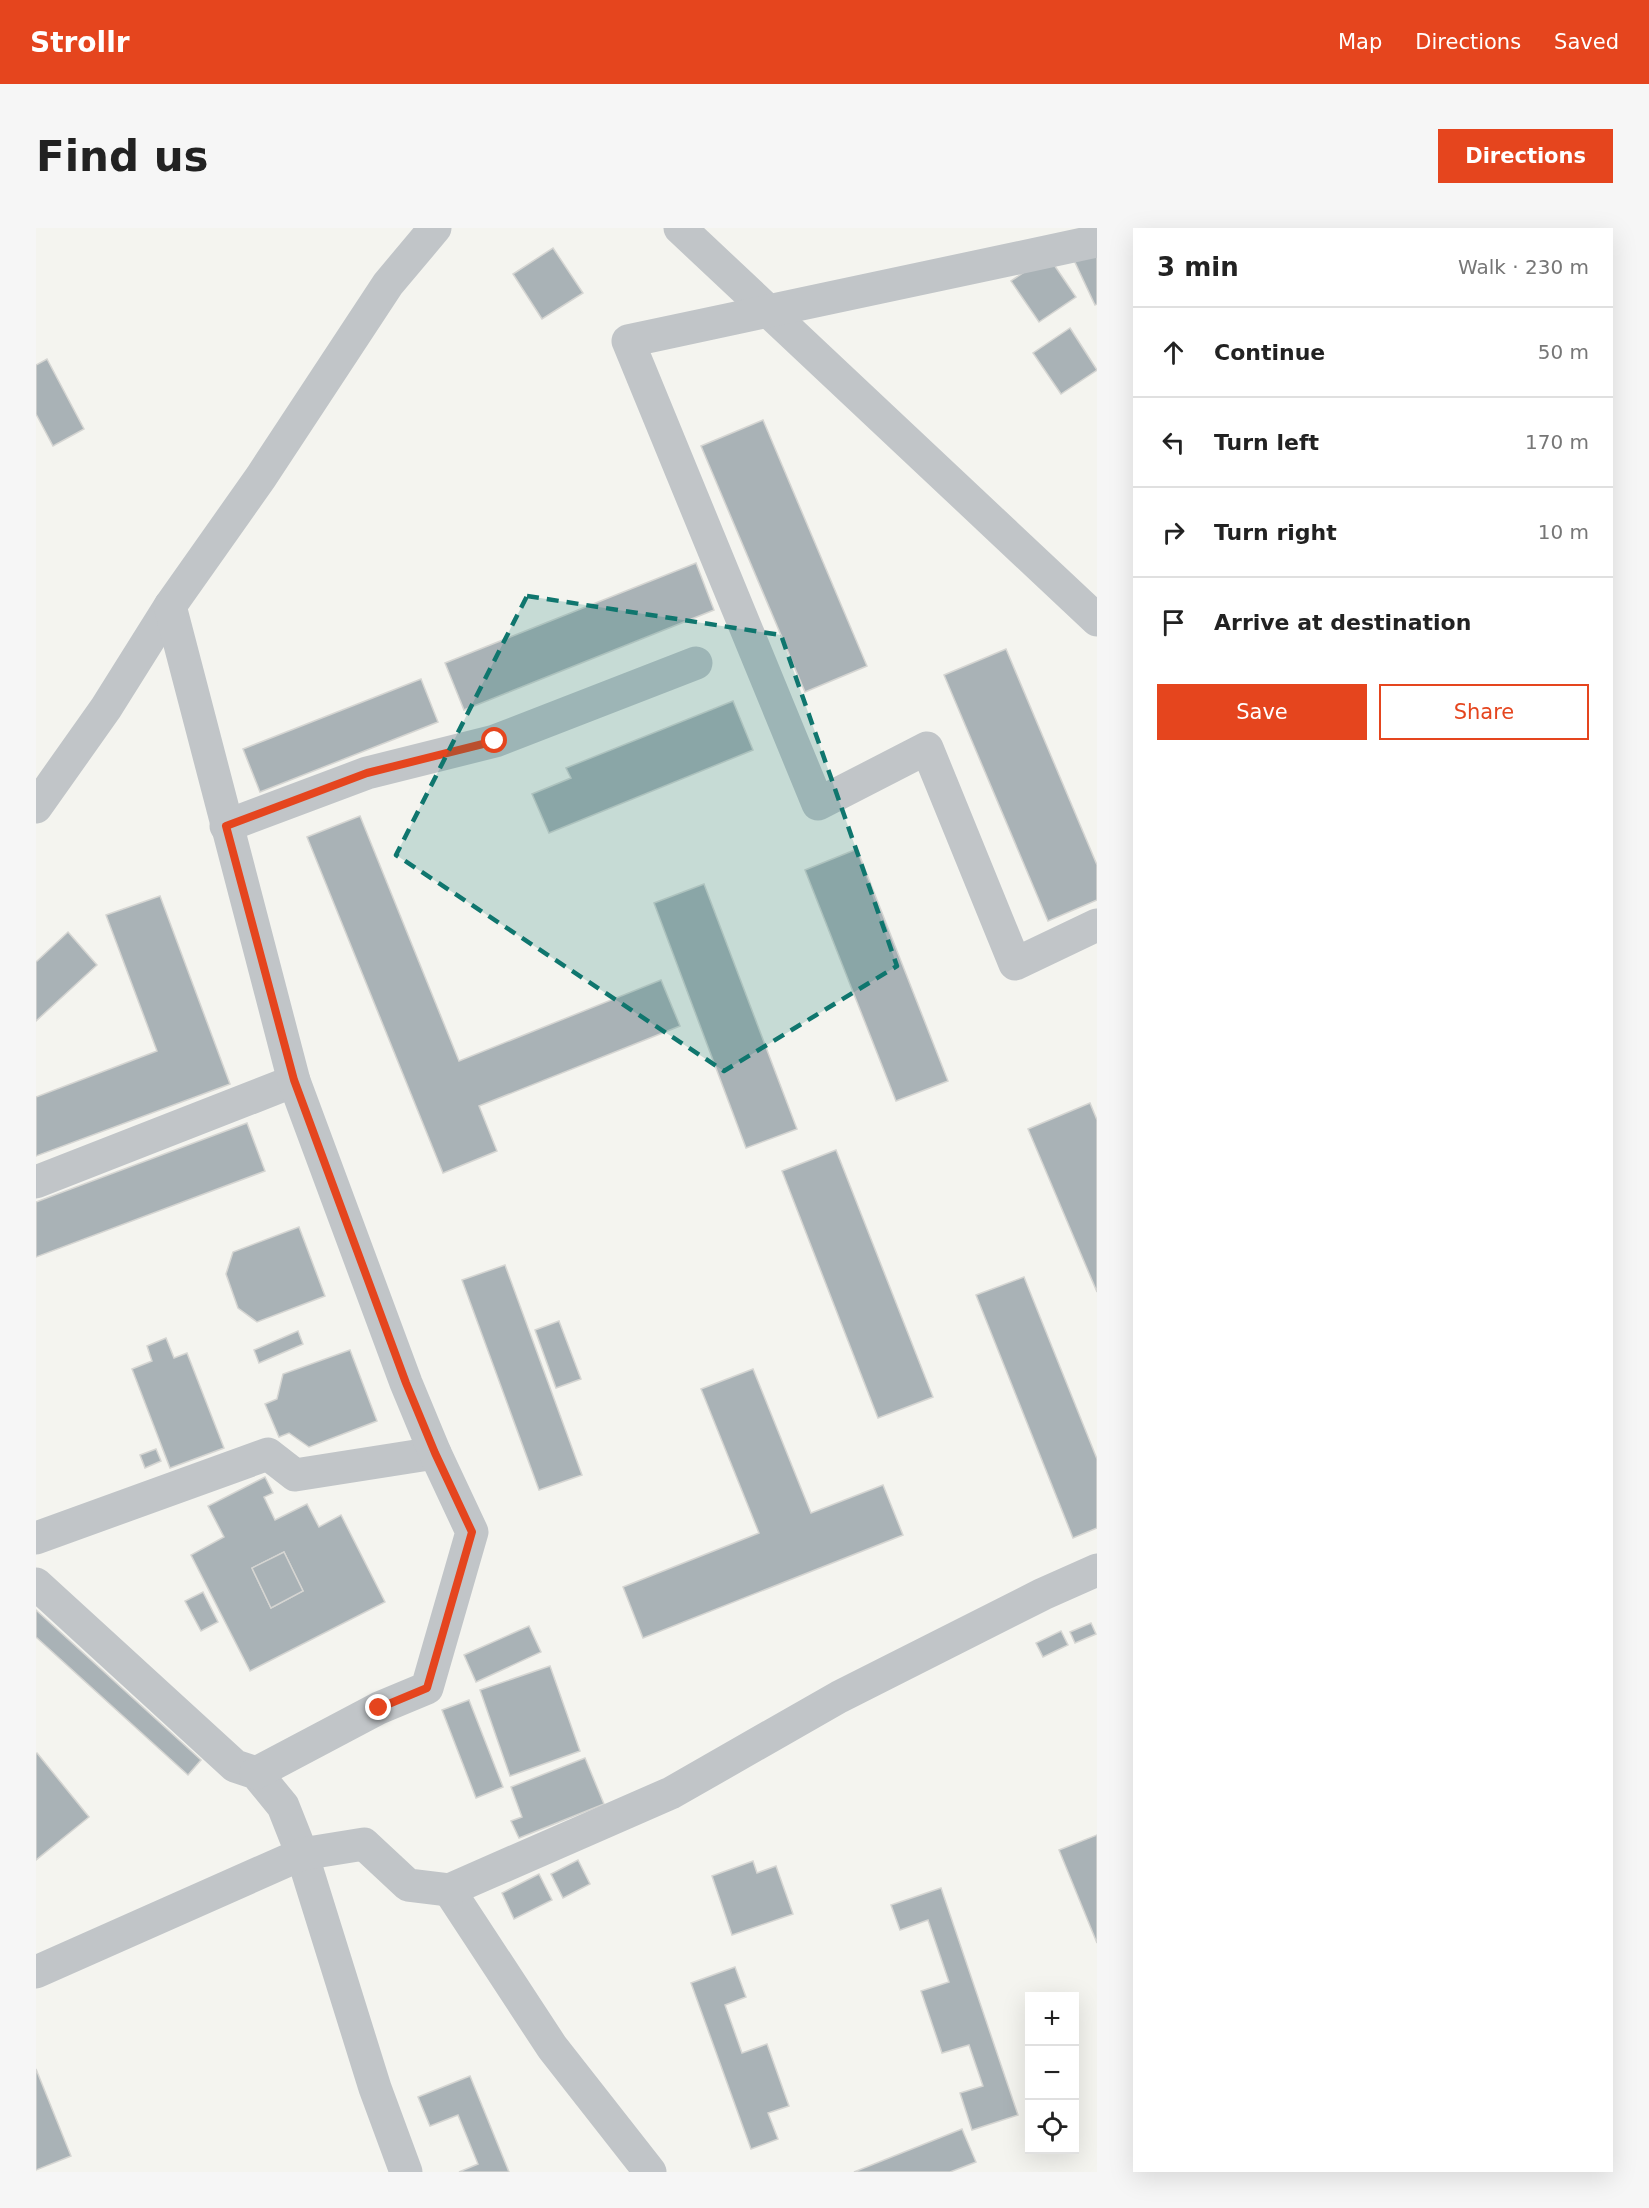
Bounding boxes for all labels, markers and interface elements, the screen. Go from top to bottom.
text: Strollr [30,26,130,59]
text: Map [1338,30,1382,54]
text: Directions [1415,30,1521,54]
text: Saved [1554,30,1619,54]
button: Directions [1438,129,1613,183]
text: Find us [36,132,209,181]
text: 3 min [1157,252,1239,282]
text: Walk · 230 m [1458,255,1589,279]
icon: ahead [1157,336,1190,369]
text: Continue [1214,340,1325,365]
text: 50 m [1538,340,1589,364]
icon: left [1157,426,1190,459]
text: Turn left [1214,430,1319,455]
text: 170 m [1525,430,1589,454]
icon: right [1157,516,1190,549]
text: Turn right [1214,520,1337,545]
text: 10 m [1538,520,1589,544]
icon: arrive [1157,606,1190,639]
text: Arrive at destination [1214,610,1471,635]
button: Save [1157,684,1367,740]
button: Share [1379,684,1589,740]
route start [481,727,507,753]
route end [365,1694,391,1720]
map controls [1025,1992,1079,2154]
button: + [1025,1992,1079,2046]
button: − [1025,2046,1079,2100]
button: locate [1025,2100,1079,2154]

